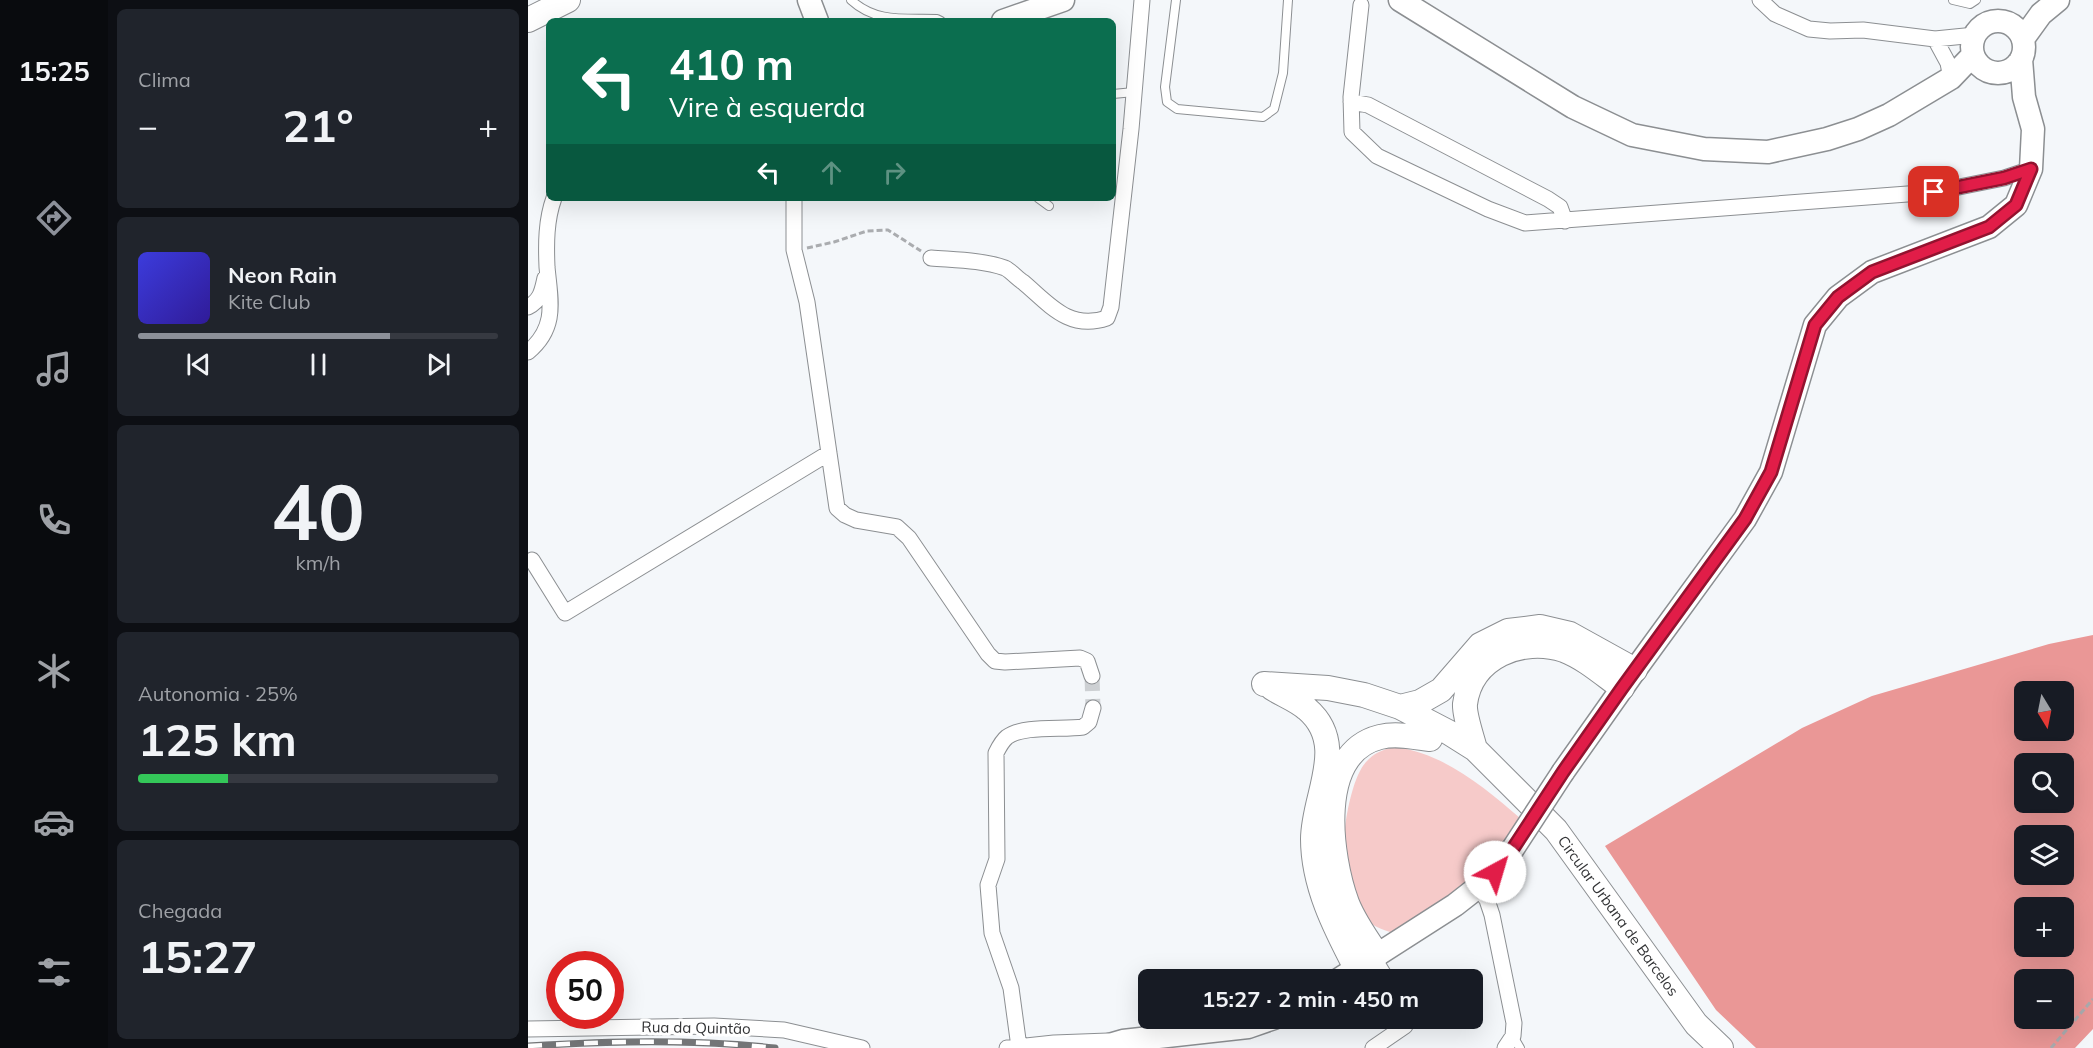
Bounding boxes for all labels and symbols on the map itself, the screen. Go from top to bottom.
pin [1908,166,1959,217]
north arrow [2014,681,2074,741]
street label: Circular Urbana de Barcelos [1554,832,1683,1000]
position arrow [1463,840,1527,904]
speed limit sign: 50 [546,951,624,1029]
street label: Rua da Quintão [641,1017,751,1038]

